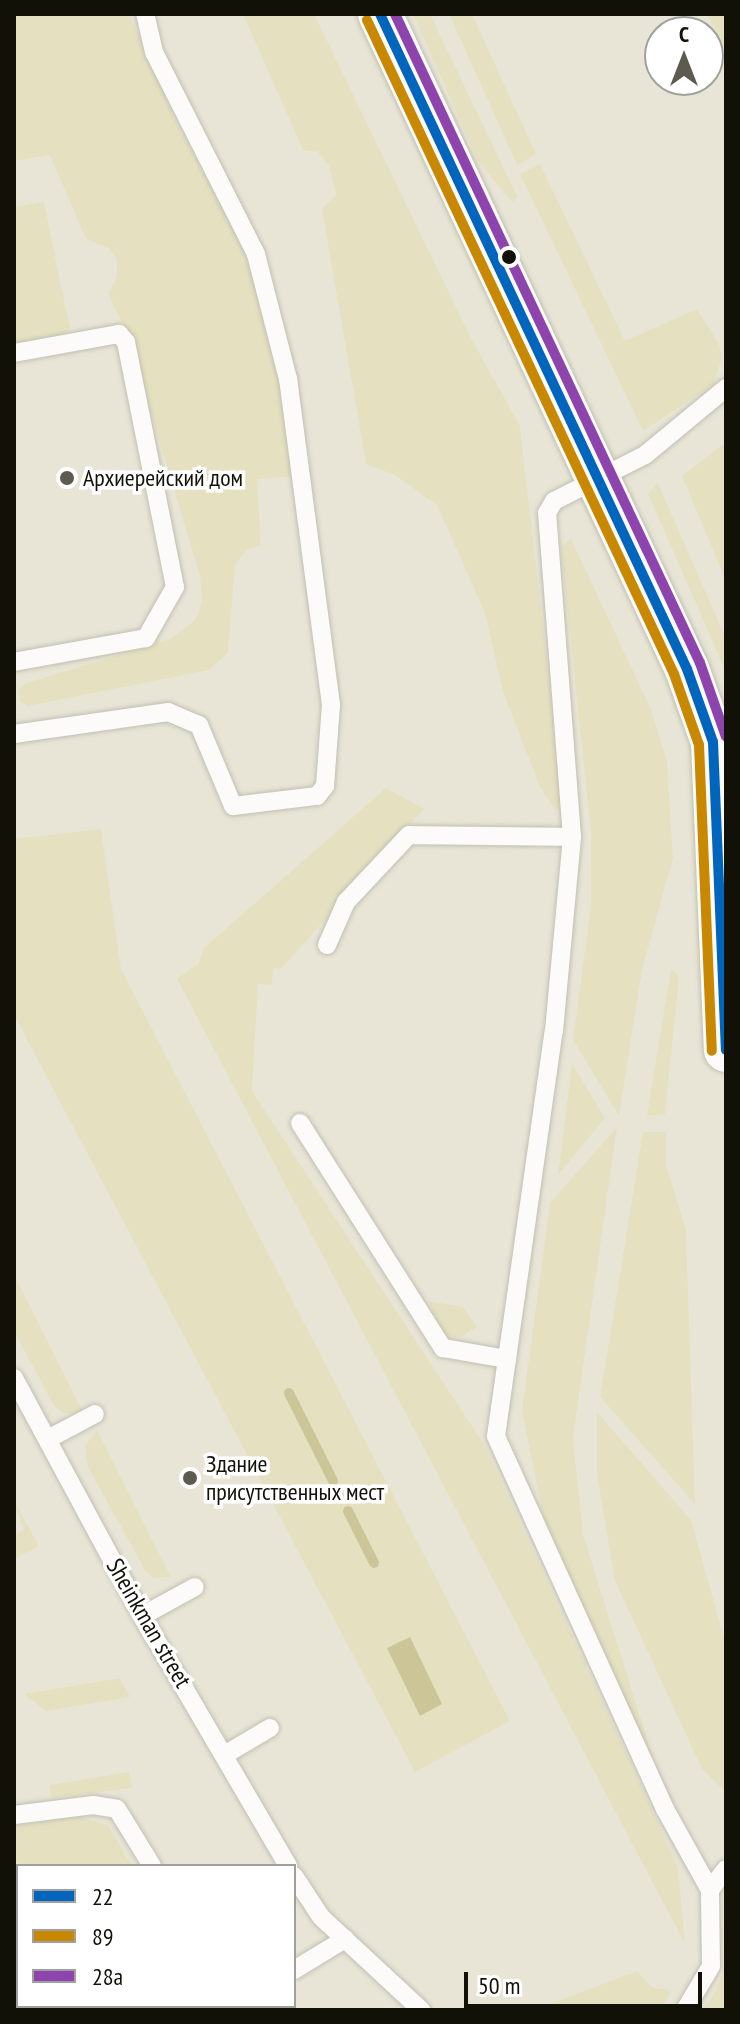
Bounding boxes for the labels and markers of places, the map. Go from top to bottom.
unlabelled marker [501,249,517,265]
place label: Архиерейский дом [83,464,243,492]
marker: Архиерейский дом [58,469,76,487]
place label: Здание присутственных мест [206,1450,385,1506]
marker: Здание присутственных мест [181,1469,199,1487]

